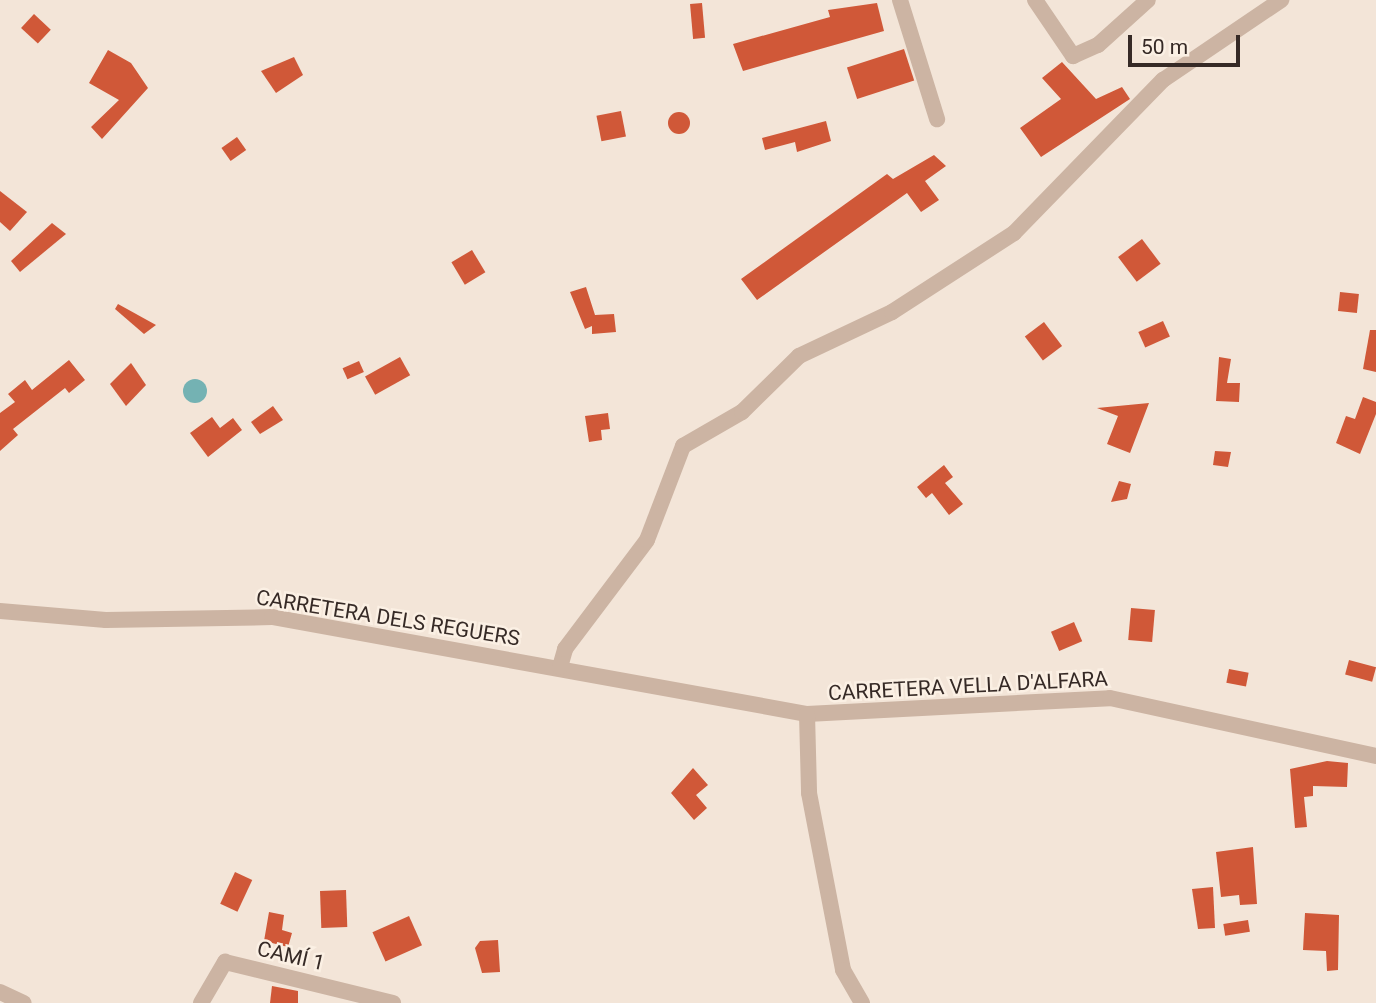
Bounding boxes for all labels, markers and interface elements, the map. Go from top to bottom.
scale bar [1131,21,1243,65]
text: 50 m [1141,35,1188,59]
street label: CARRETERA DELS REGUERS [254,585,522,651]
street label: CARRETERA VELLA D'ALFARA [827,666,1109,706]
street label: CAMÍ 1 [255,936,327,976]

